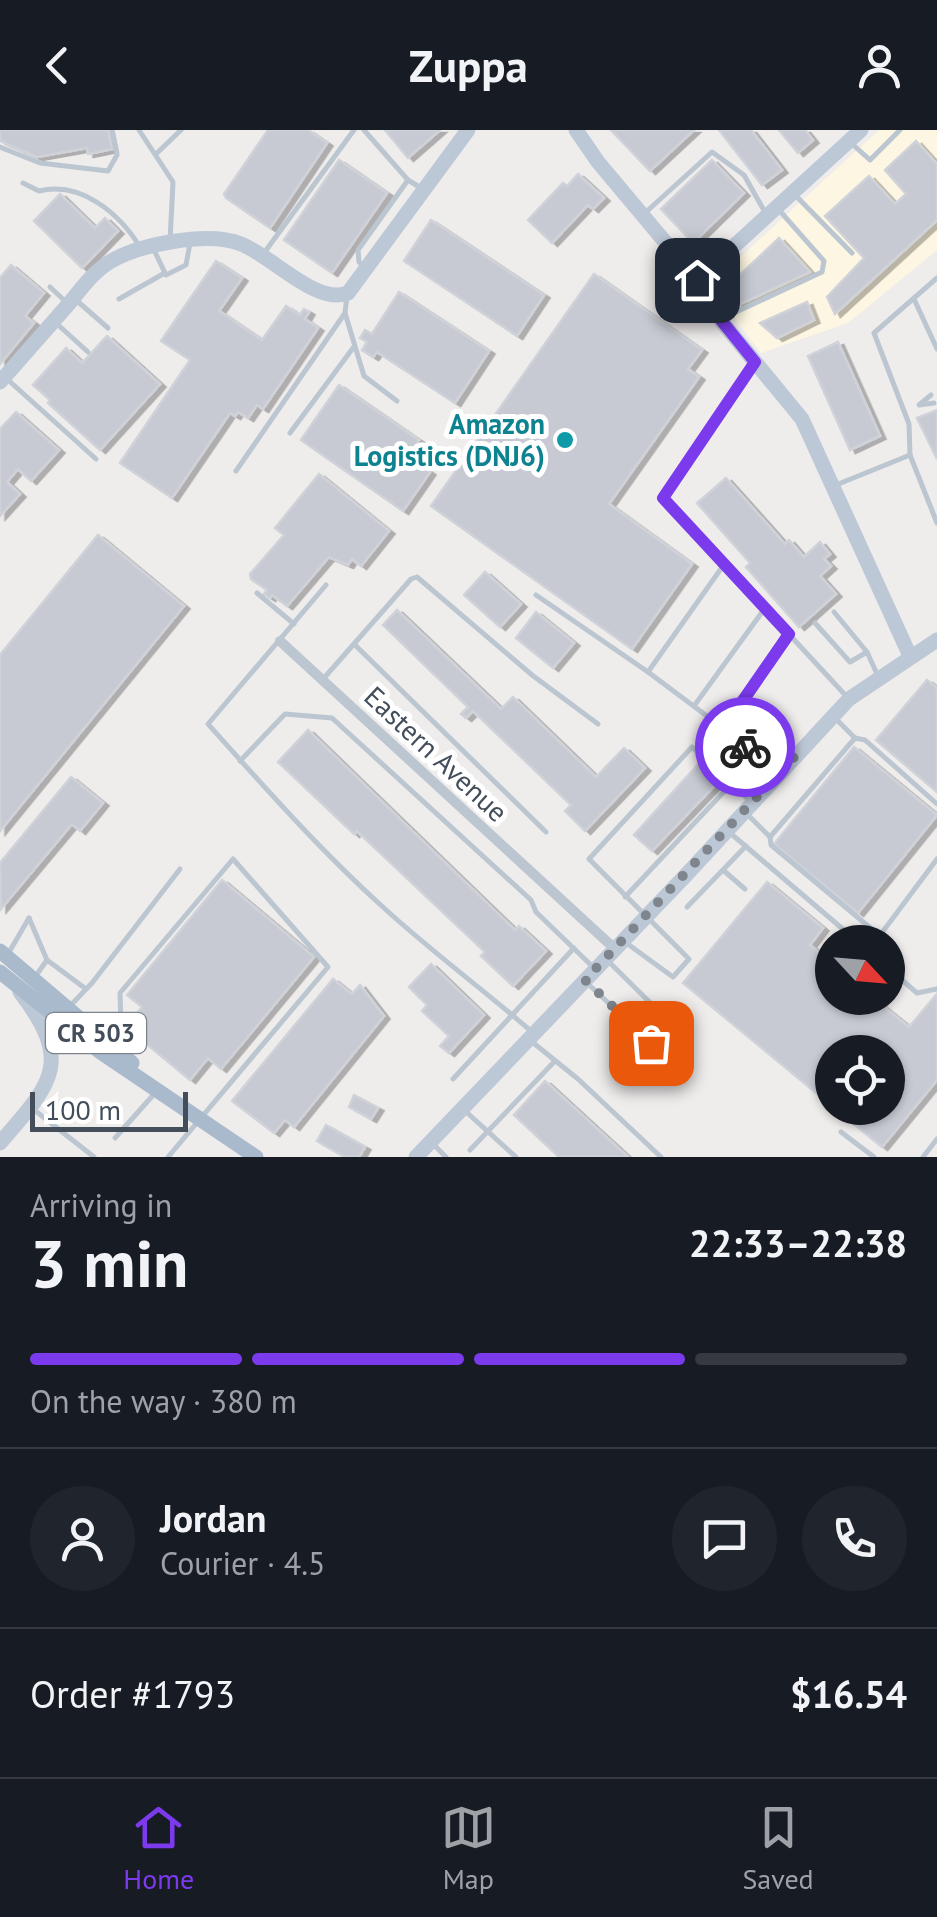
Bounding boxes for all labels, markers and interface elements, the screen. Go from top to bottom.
text: Zuppa [409,36,528,94]
icon: back [30,38,85,93]
icon: person [852,38,907,93]
pin [655,238,740,323]
icon: home [670,253,725,308]
place label: Amazon Logistics (DNJ6) [354,405,545,474]
marker: Amazon Logistics (DNJ6) [554,429,576,451]
street label: Eastern Avenue [357,678,516,830]
courier [695,697,795,797]
icon: bike [718,720,773,775]
north arrow [815,925,905,1015]
map controls [815,925,905,1125]
pin [609,1001,694,1086]
road number: CR 503 [46,1013,146,1053]
icon: bag [624,1016,679,1071]
button: locate [815,1035,905,1125]
scale bar [30,1087,188,1131]
text: 100 m [45,1091,121,1128]
text: Arriving in [30,1184,172,1226]
text: 22:33–22:38 [689,1218,907,1267]
text: 3 min [30,1221,189,1305]
text: On the way · 380 m [30,1380,297,1422]
button: person [30,1486,135,1591]
button: chat [672,1486,777,1591]
button: phone [802,1486,907,1591]
text: Jordan [160,1493,266,1542]
text: Courier · 4.5 [160,1542,326,1584]
text: Order #1793 [30,1669,235,1718]
text: $16.54 [790,1669,907,1718]
tab: Home [123,1800,194,1897]
tab: Map [441,1800,496,1897]
tab: Saved [742,1800,814,1897]

